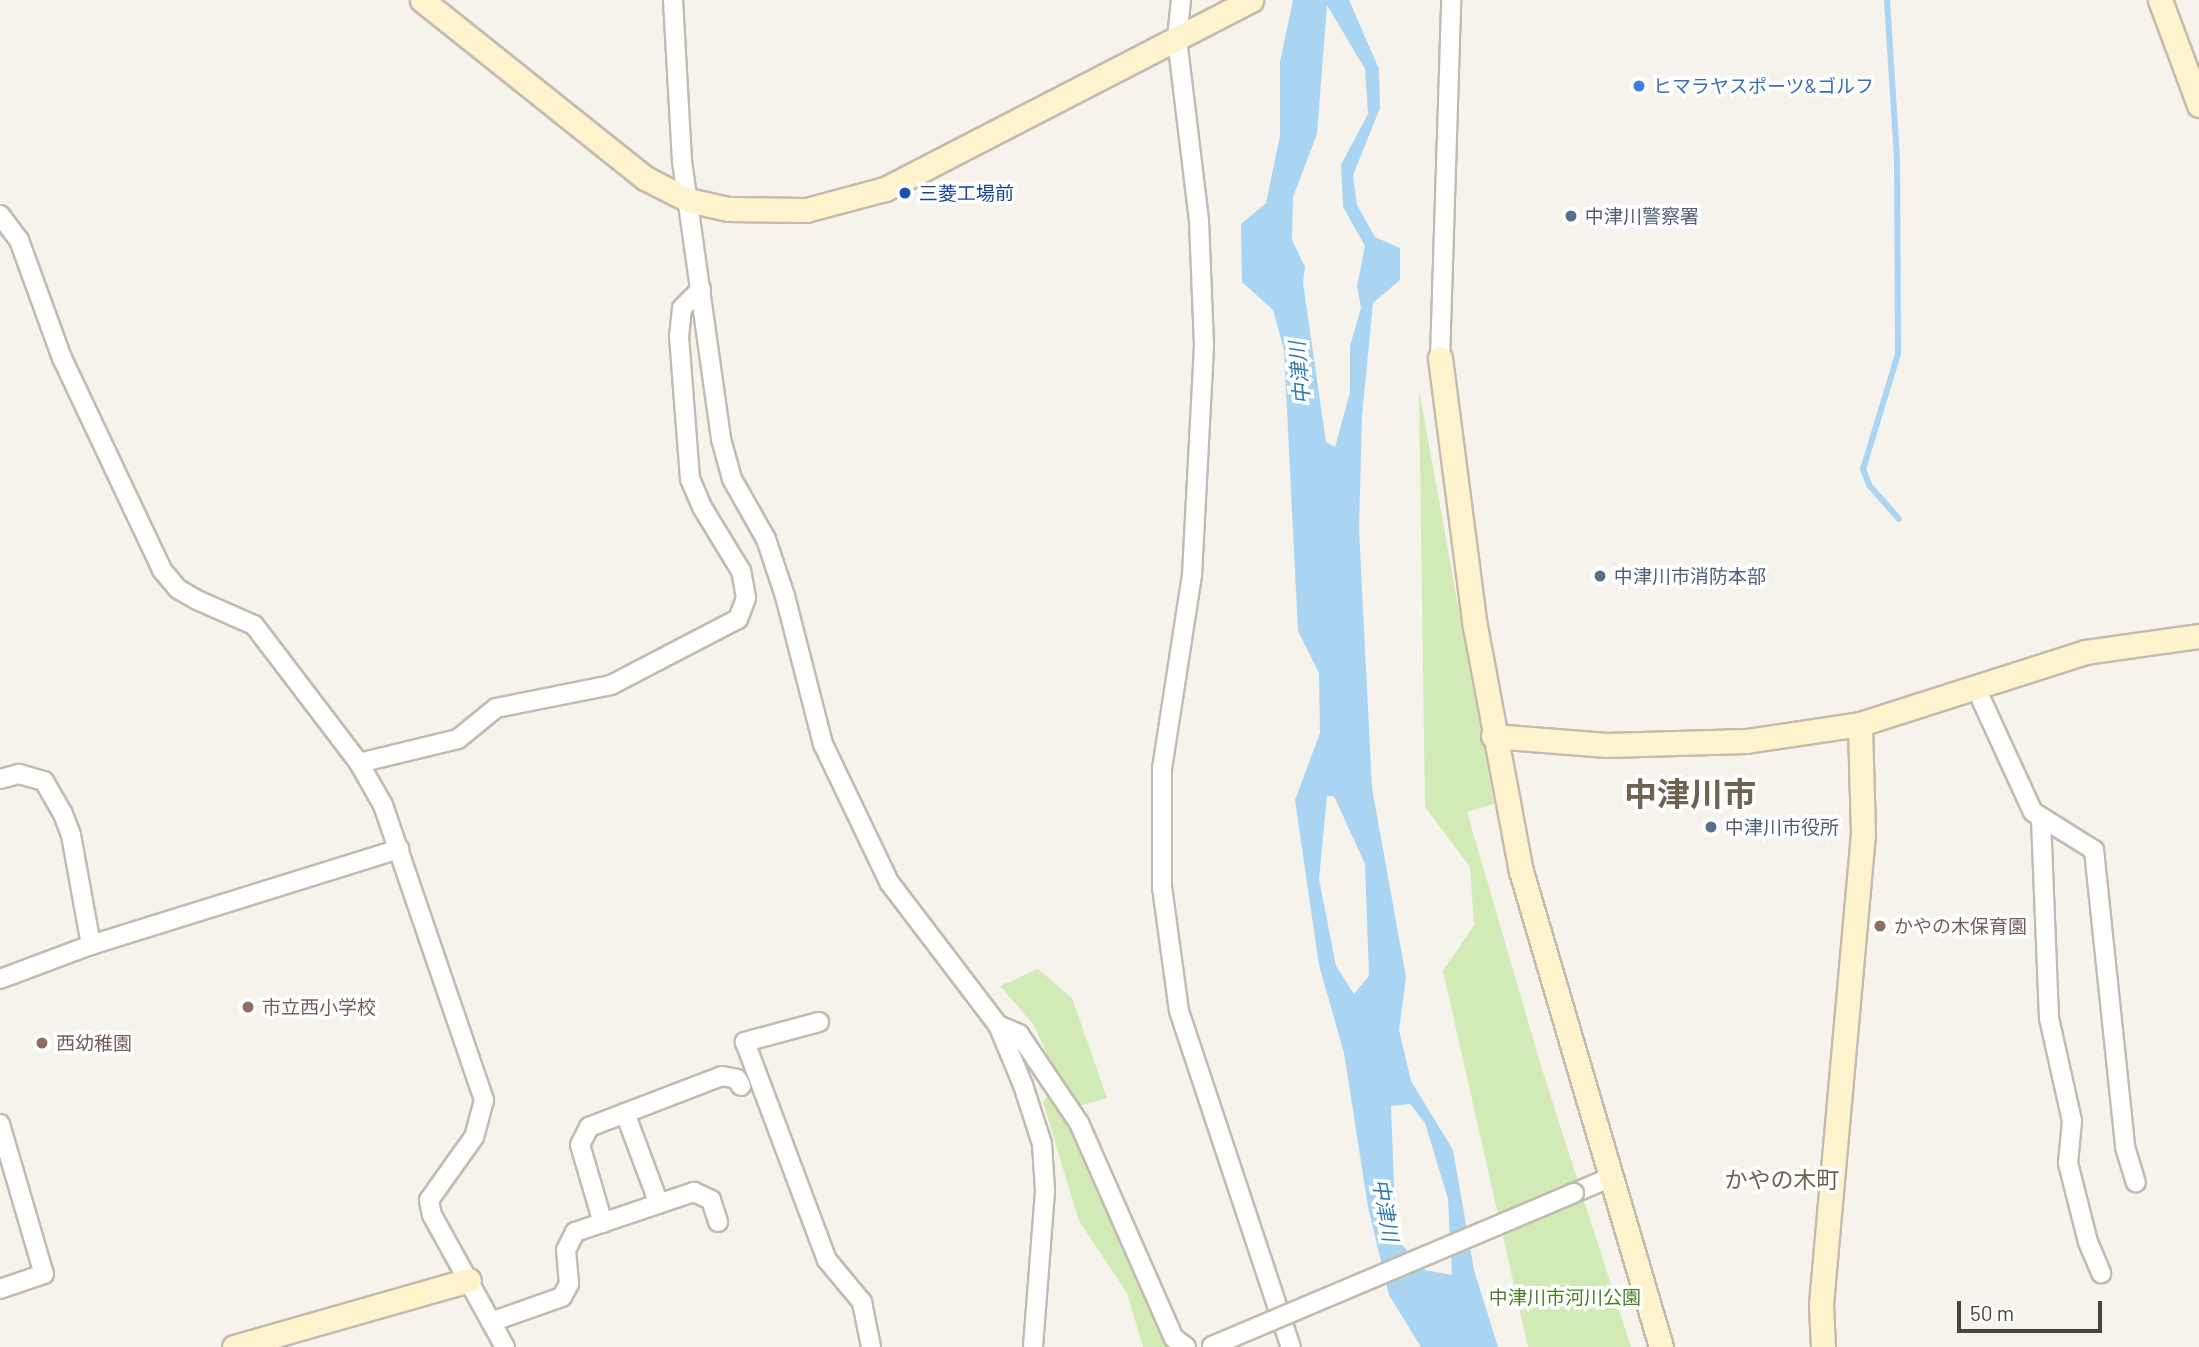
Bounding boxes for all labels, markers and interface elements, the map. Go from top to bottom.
place label: ヒマラヤスポーツ&ゴルフ [1653,75,1875,97]
marker: ヒマラヤスポーツ&ゴルフ [1631,78,1647,94]
place label: 三菱工場前 [919,182,1014,204]
marker: 三菱工場前 [897,185,913,201]
place label: 中津川警察署 [1585,205,1699,227]
marker: 中津川警察署 [1563,208,1579,224]
water label: 中津川 [1284,341,1314,405]
place label: 中津川市消防本部 [1614,565,1766,587]
marker: 中津川市消防本部 [1592,568,1608,584]
district label: 中津川市 [1624,774,1756,814]
place label: 中津川市役所 [1725,816,1839,838]
marker: 中津川市役所 [1703,819,1719,835]
place label: かやの木保育園 [1894,915,2027,937]
marker: かやの木保育園 [1872,918,1888,934]
place label: 市立西小学校 [262,996,376,1018]
marker: 市立西小学校 [240,999,256,1015]
place label: 西幼稚園 [56,1032,132,1054]
marker: 西幼稚園 [34,1035,50,1051]
district label: かやの木町 [1725,1165,1839,1193]
water label: 中津川 [1368,1177,1404,1243]
park label: 中津川市河川公園 [1489,1286,1641,1308]
scale bar [1961,1288,2106,1332]
text: 50 m [1970,1300,2014,1325]

